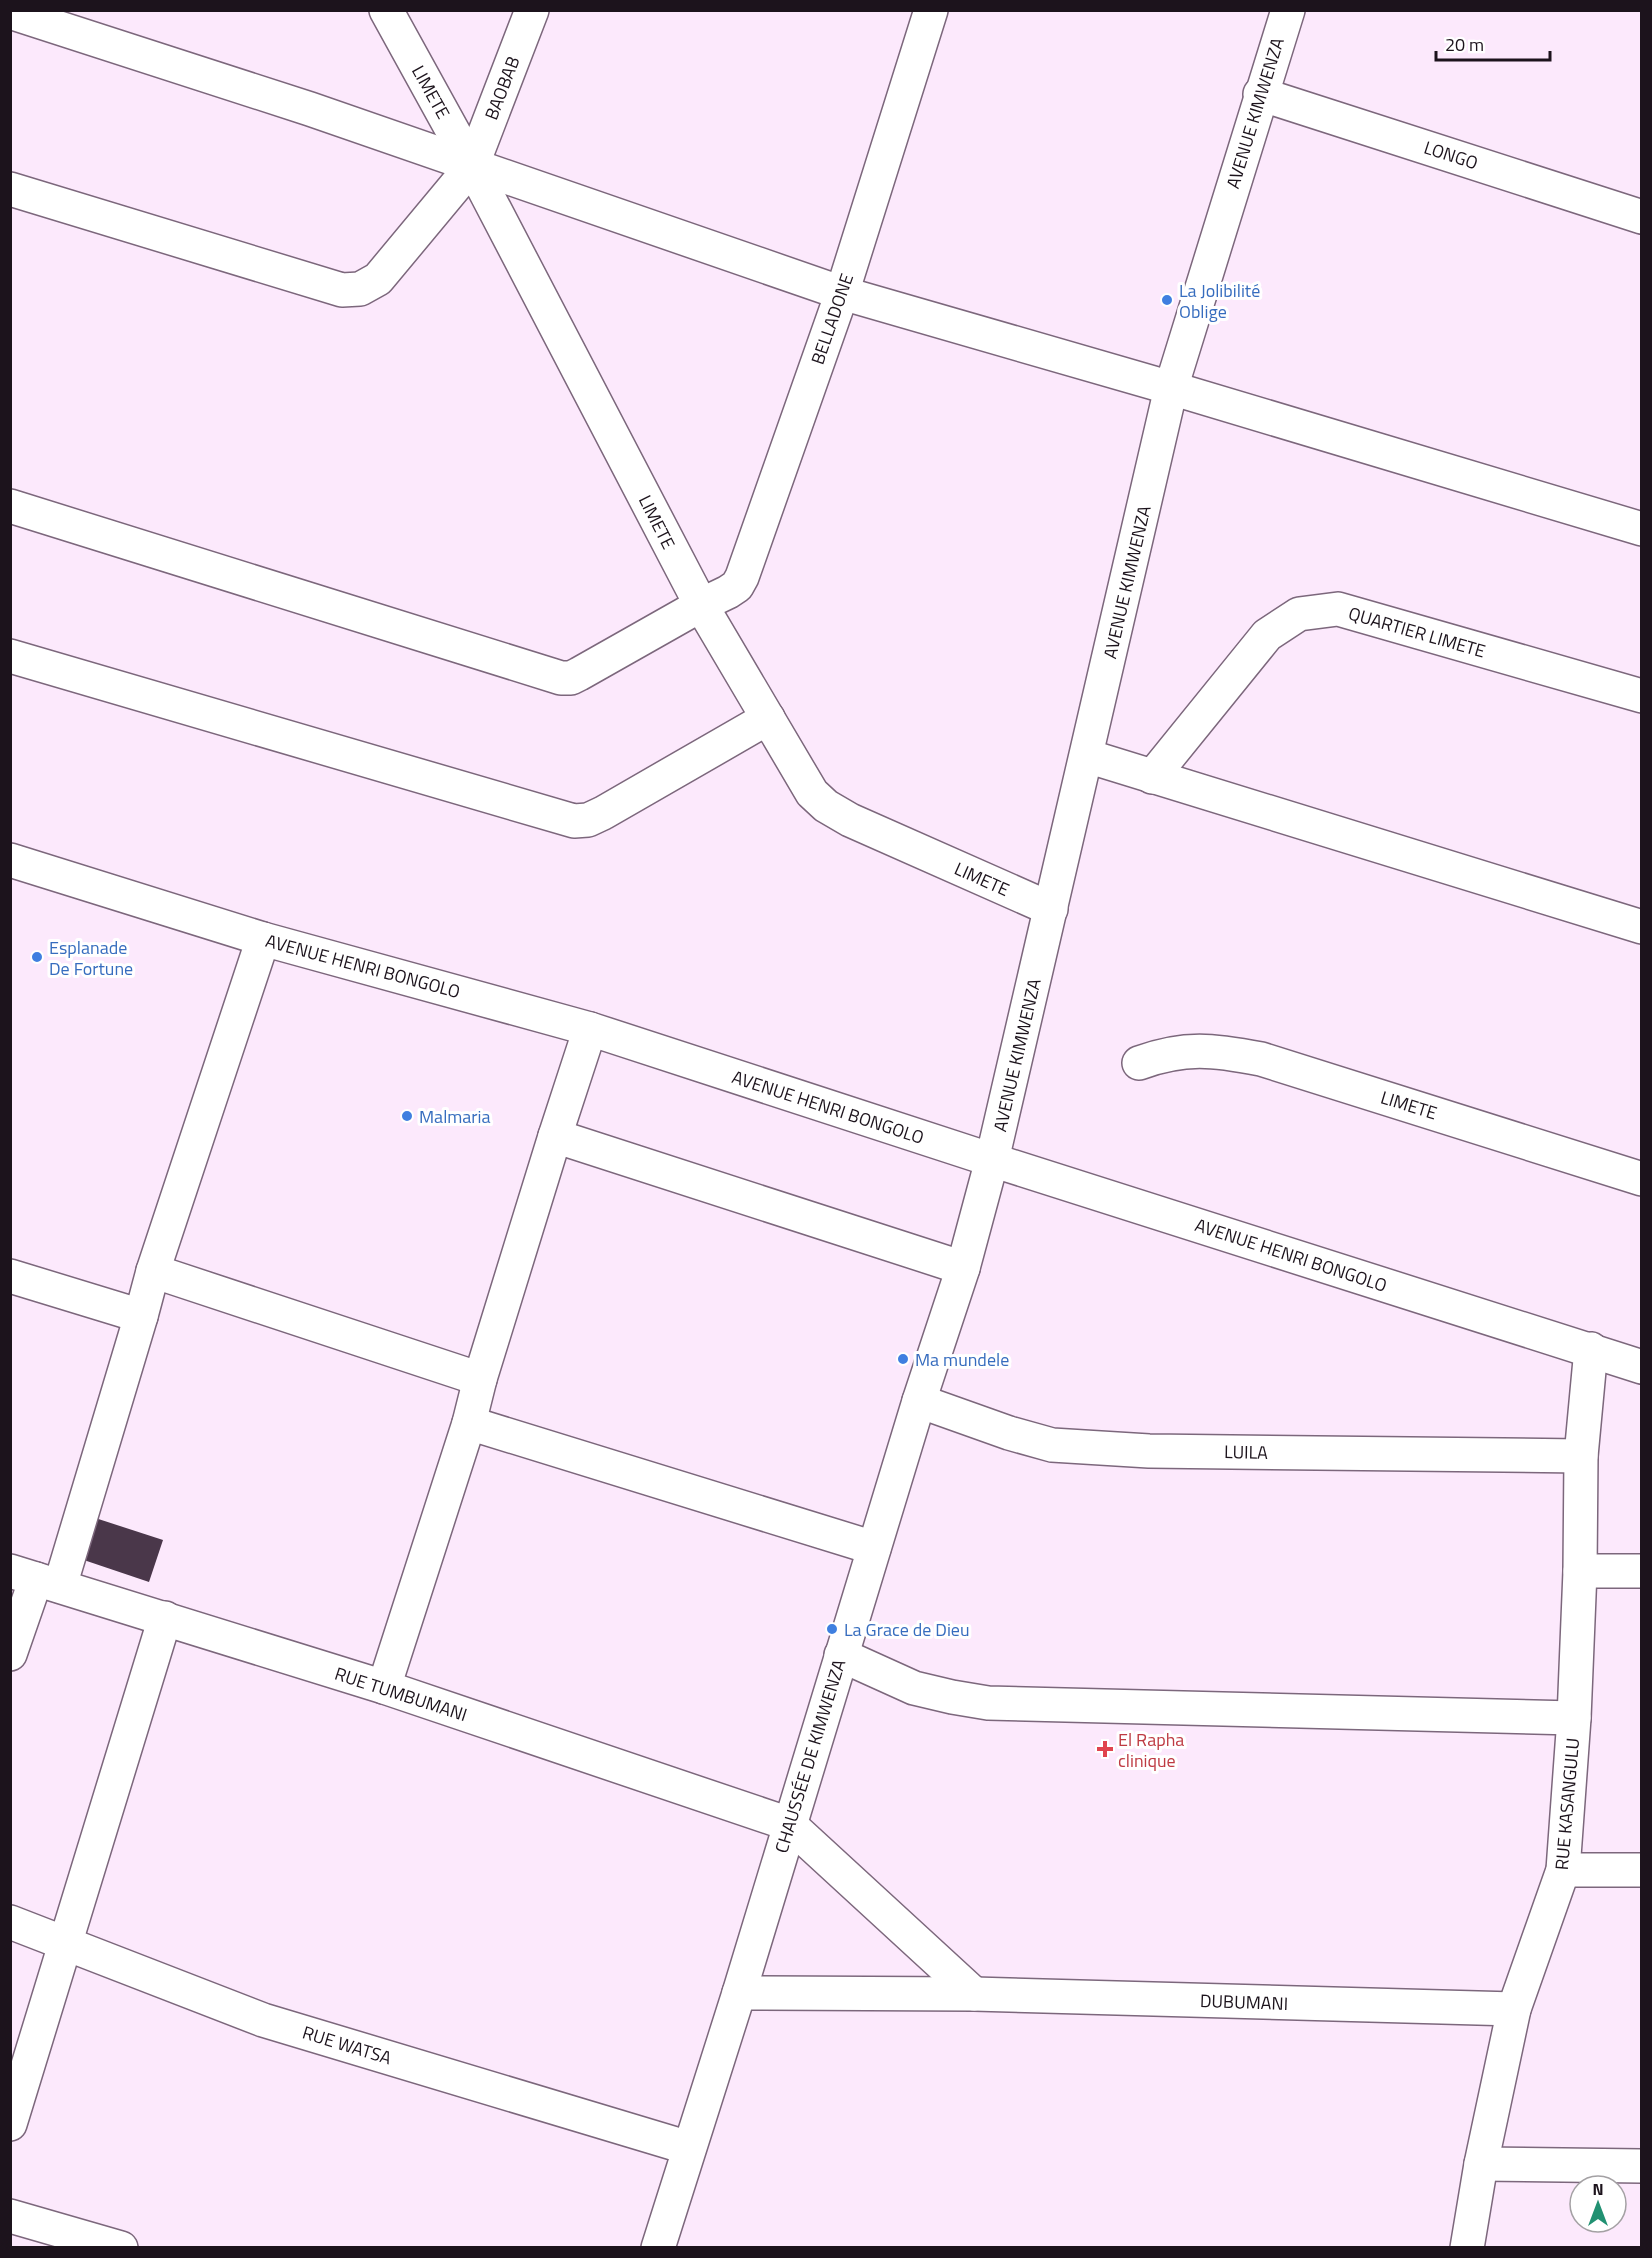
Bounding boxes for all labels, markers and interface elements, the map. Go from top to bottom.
scale bar [1436,24,1550,62]
text: 20 m [1445,31,1484,58]
street label: AVENUE KIMWENZA [1219,34,1291,192]
street label: BAOBAB [478,52,526,124]
street label: LIMETE [405,60,457,124]
street label: LONGO [1421,134,1481,176]
street label: BELLADONE [804,270,860,368]
place label: La Jolibilité Oblige [1179,277,1260,325]
marker: La Jolibilité Oblige [1160,293,1174,307]
street label: LIMETE [632,490,682,554]
street label: AVENUE KIMWENZA [1096,502,1158,661]
street label: QUARTIER LIMETE [1345,600,1489,664]
street label: LIMETE [950,855,1014,903]
street label: AVENUE HENRI BONGOLO [263,927,463,1005]
place label: Esplanade De Fortune [49,934,133,982]
marker: Esplanade De Fortune [30,950,44,964]
street label: AVENUE KIMWENZA [986,975,1048,1134]
street label: AVENUE HENRI BONGOLO [729,1063,927,1151]
street label: LIMETE [1378,1084,1441,1126]
place label: Malmaria [419,1103,491,1130]
marker: Malmaria [400,1109,414,1123]
street label: AVENUE HENRI BONGOLO [1192,1211,1390,1299]
place label: Ma mundele [915,1346,1009,1373]
marker: Ma mundele [896,1352,910,1366]
street label: LUILA [1224,1438,1268,1466]
place label: La Grace de Dieu [844,1616,970,1643]
marker: La Grace de Dieu [825,1622,839,1636]
street label: CHAUSSÉE DE KIMWENZA [768,1656,852,1856]
street label: RUE TUMBUMANI [331,1660,471,1728]
place label: El Rapha clinique [1118,1726,1184,1774]
street label: RUE KASANGULU [1548,1737,1586,1871]
marker: El Rapha clinique [1096,1740,1114,1758]
street label: DUBUMANI [1199,1987,1289,2017]
street label: RUE WATSA [299,2019,395,2071]
north arrow [1568,2174,1628,2234]
text: N [1592,2177,1604,2201]

